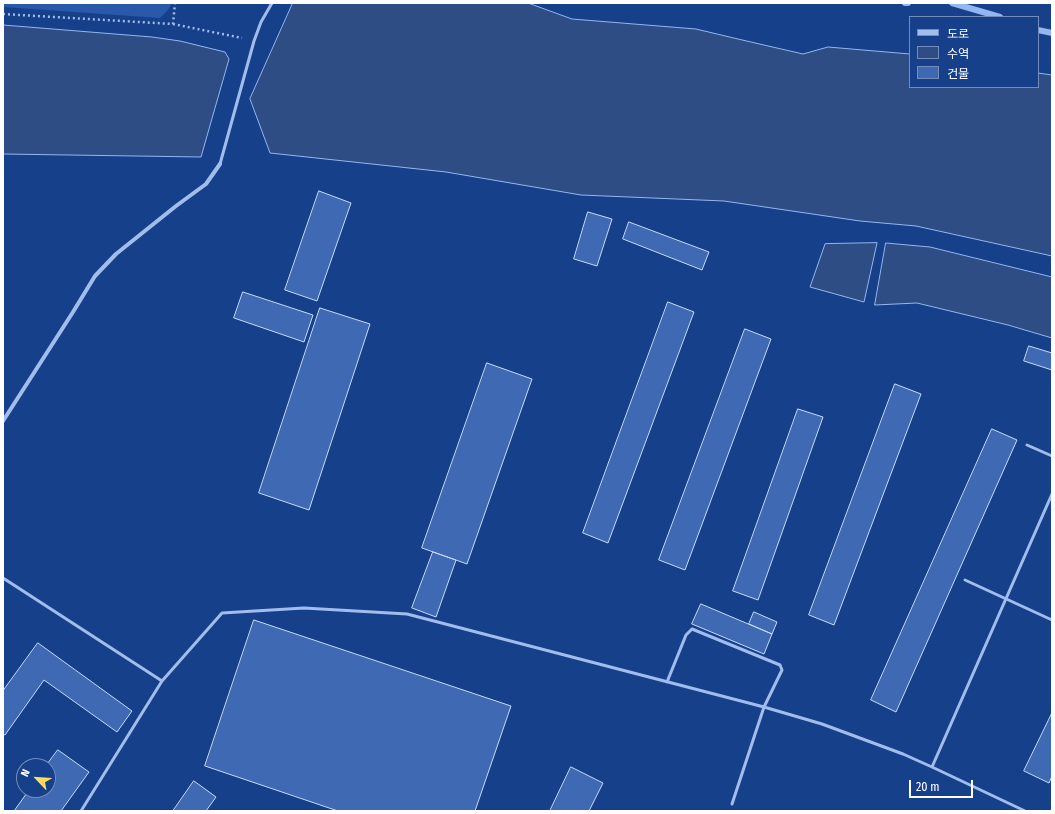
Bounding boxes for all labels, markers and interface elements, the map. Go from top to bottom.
legend [909,16,1039,88]
text: 도로 [947,27,969,41]
text: 수역 [947,47,969,61]
text: 건물 [947,67,969,81]
north arrow [16,758,56,798]
text: N [18,767,33,779]
scale bar [911,772,975,798]
text: 20 m [916,780,940,794]

